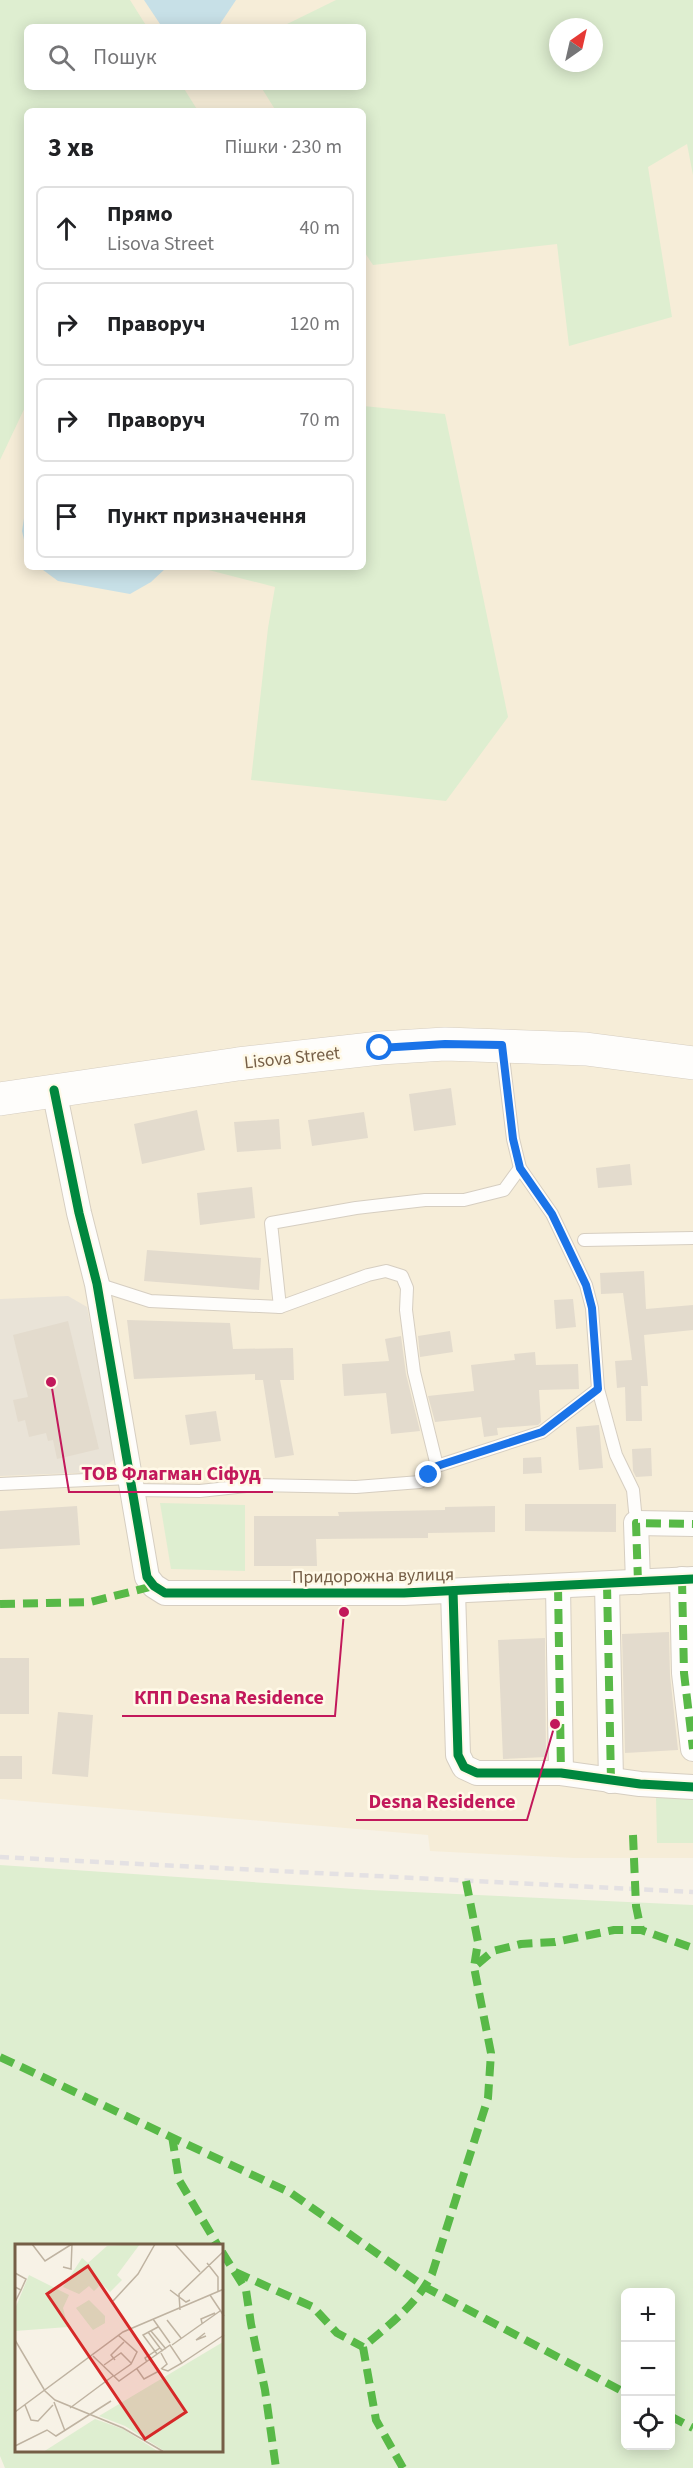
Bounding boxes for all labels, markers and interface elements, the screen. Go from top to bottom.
north arrow [549,18,603,72]
search box [24,24,366,90]
icon: search [45,41,78,74]
text: Пошук [93,41,157,73]
text: 3 хв [48,129,94,166]
text: Пішки · 230 m [225,133,342,161]
text: Прямо [107,198,173,230]
icon: ahead [50,212,83,245]
text: 40 m [300,214,340,242]
text: Lisova Street [107,230,214,258]
icon: right [50,308,83,341]
text: Праворуч [107,308,205,340]
text: 120 m [290,310,340,338]
icon: right [50,404,83,437]
text: Праворуч [107,404,205,436]
text: 70 m [300,406,340,434]
icon: arrive [50,500,83,533]
text: Пункт призначення [107,500,307,532]
route start [366,1034,392,1060]
street label: Lisova Street [243,1041,341,1075]
callout: ТОВ Флагман Сіфуд [69,1454,273,1492]
text: ТОВ Флагман Сіфуд [81,1460,261,1488]
route end [415,1461,441,1487]
street label: Придорожна вулиця [292,1562,454,1590]
callout: КПП Desna Residence [122,1678,335,1716]
text: КПП Desna Residence [134,1684,324,1712]
callout: Desna Residence [356,1782,527,1820]
text: Desna Residence [368,1788,516,1816]
inset map [15,2244,224,2453]
map controls [621,2288,675,2450]
button: + [621,2288,675,2342]
button: − [621,2342,675,2396]
button: locate [621,2396,675,2450]

